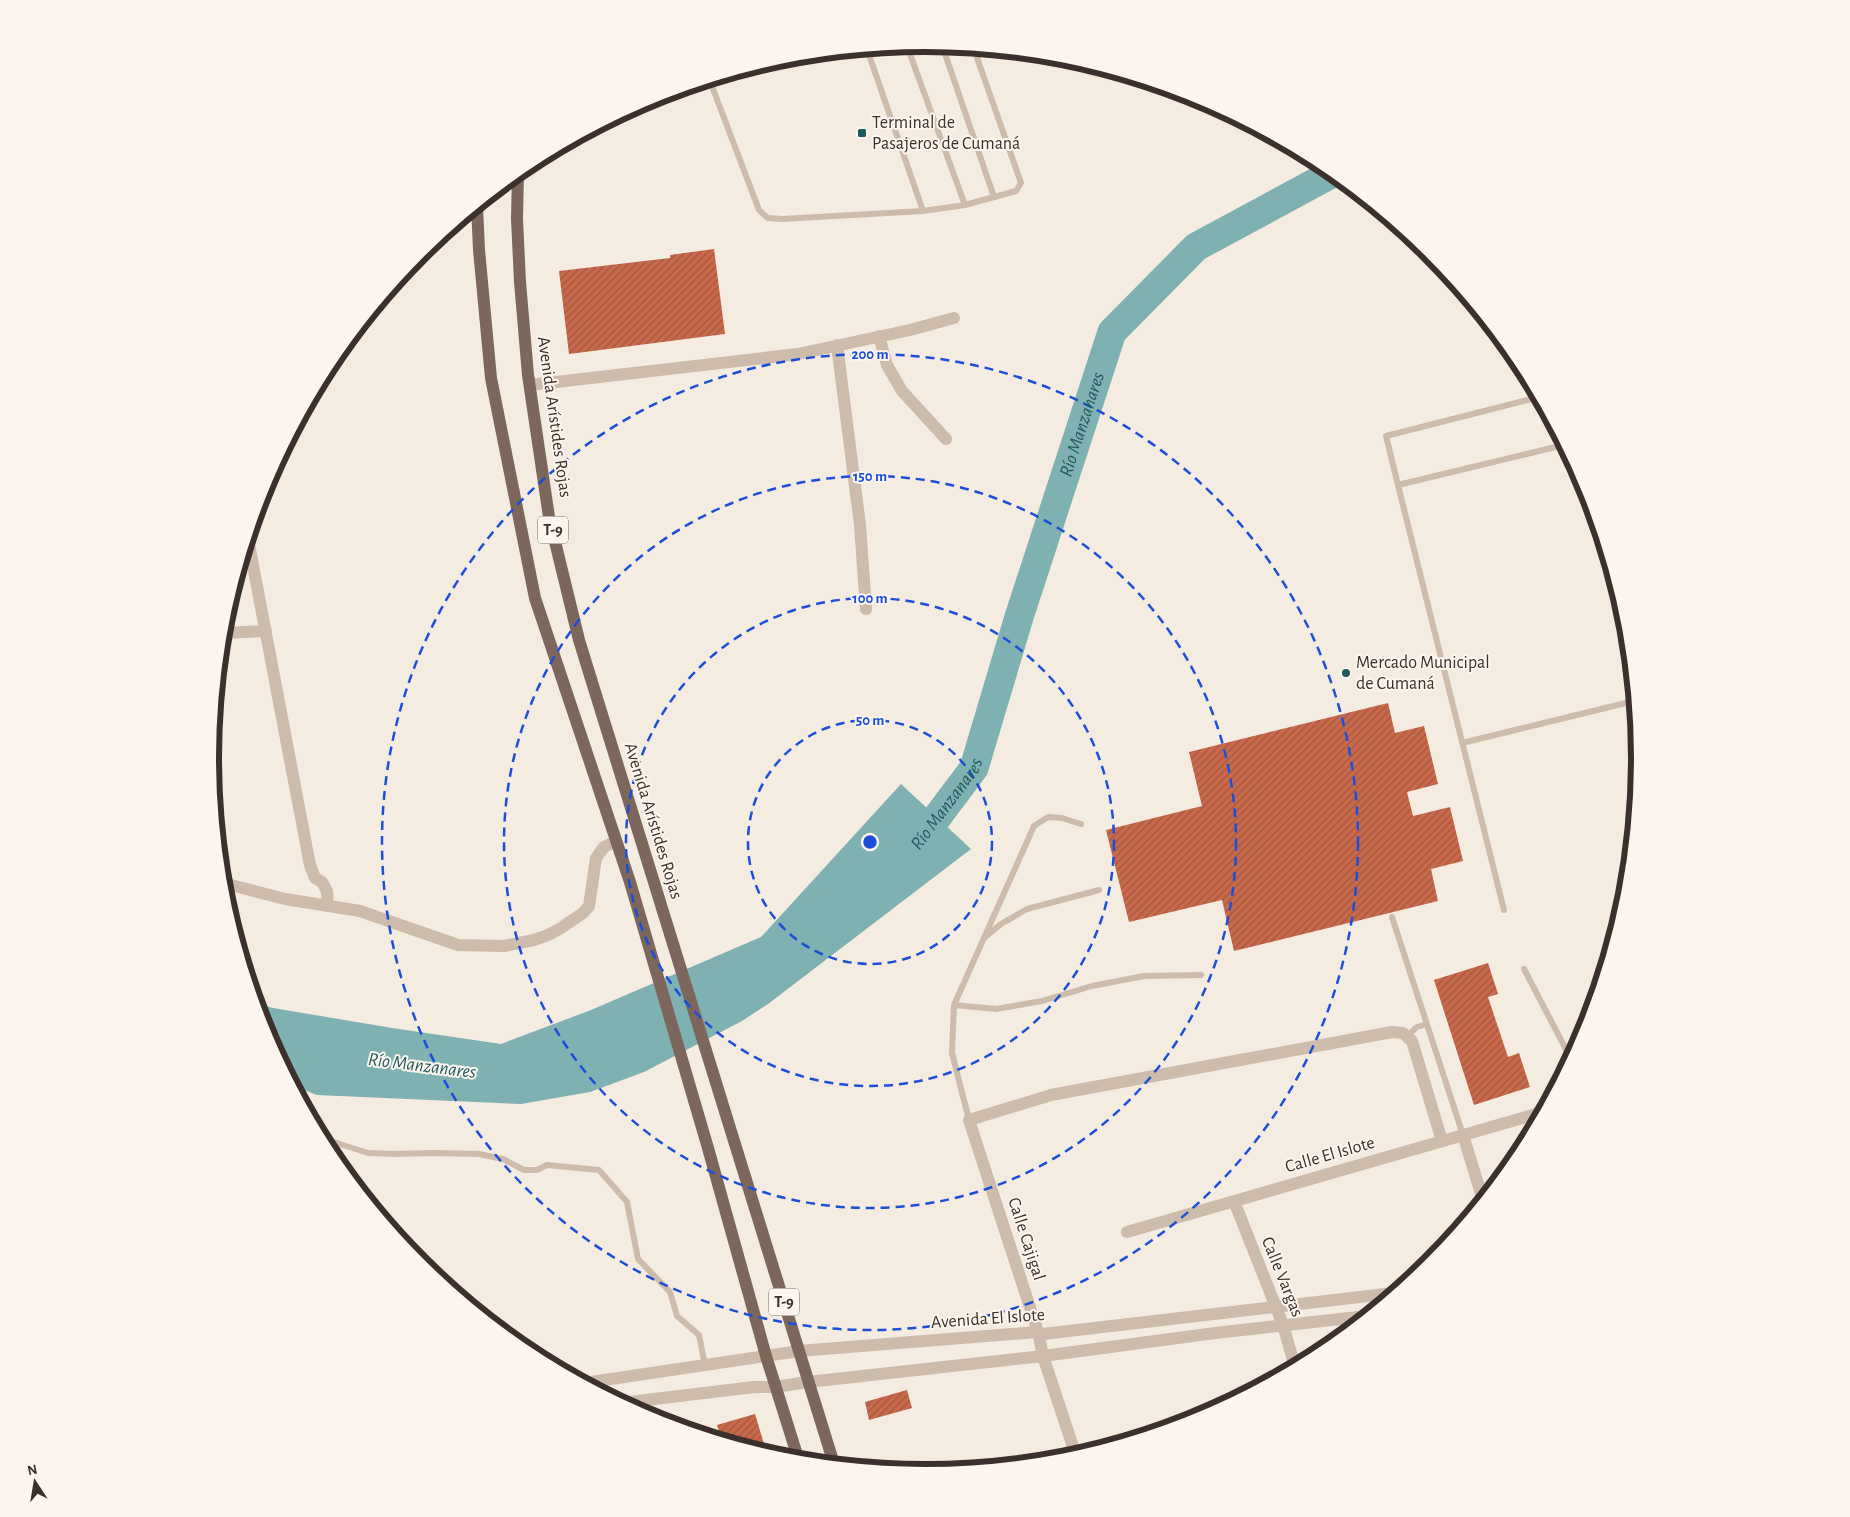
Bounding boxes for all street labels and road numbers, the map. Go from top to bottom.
street label: Avenida Arístides Rojas [534,335,574,499]
road number: T-9 [538,516,568,544]
street label: Avenida Arístides Rojas [621,741,685,901]
street label: Calle El Islote [1283,1134,1377,1176]
street label: Calle Cajigal [1004,1195,1048,1283]
street label: Calle Vargas [1258,1234,1306,1320]
road number: T-9 [769,1288,799,1315]
street label: Avenida El Islote [930,1306,1046,1332]

